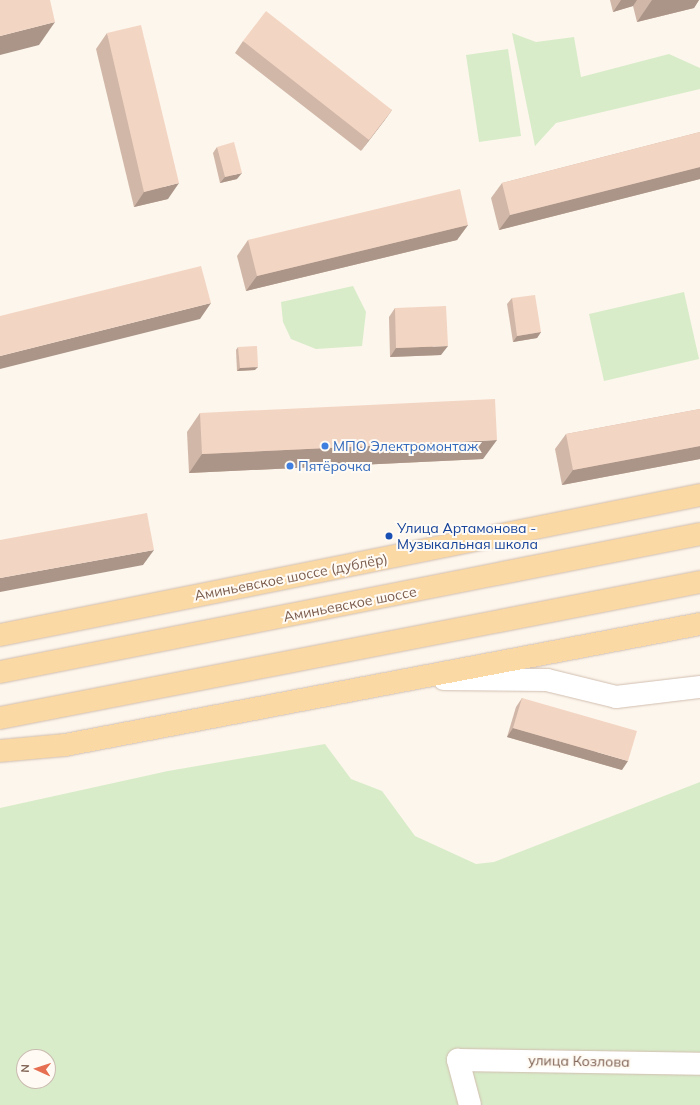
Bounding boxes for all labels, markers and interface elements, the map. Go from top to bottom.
place label: МПО Электромонтаж [333,438,478,454]
marker: МПО Электромонтаж [320,441,330,451]
place label: Пятёрочка [298,458,371,474]
marker: Пятёрочка [285,461,295,471]
place label: Улица Артамонова - Музыкальная школа [397,520,538,552]
marker: Улица Артамонова - Музыкальная школа [384,531,394,541]
street label: Аминьевское шоссе (дублёр) [193,550,389,604]
street label: Аминьевское шоссе [282,583,418,625]
north arrow [16,1049,56,1089]
street label: улица Козлова [528,1052,630,1070]
text: N [18,1064,32,1073]

